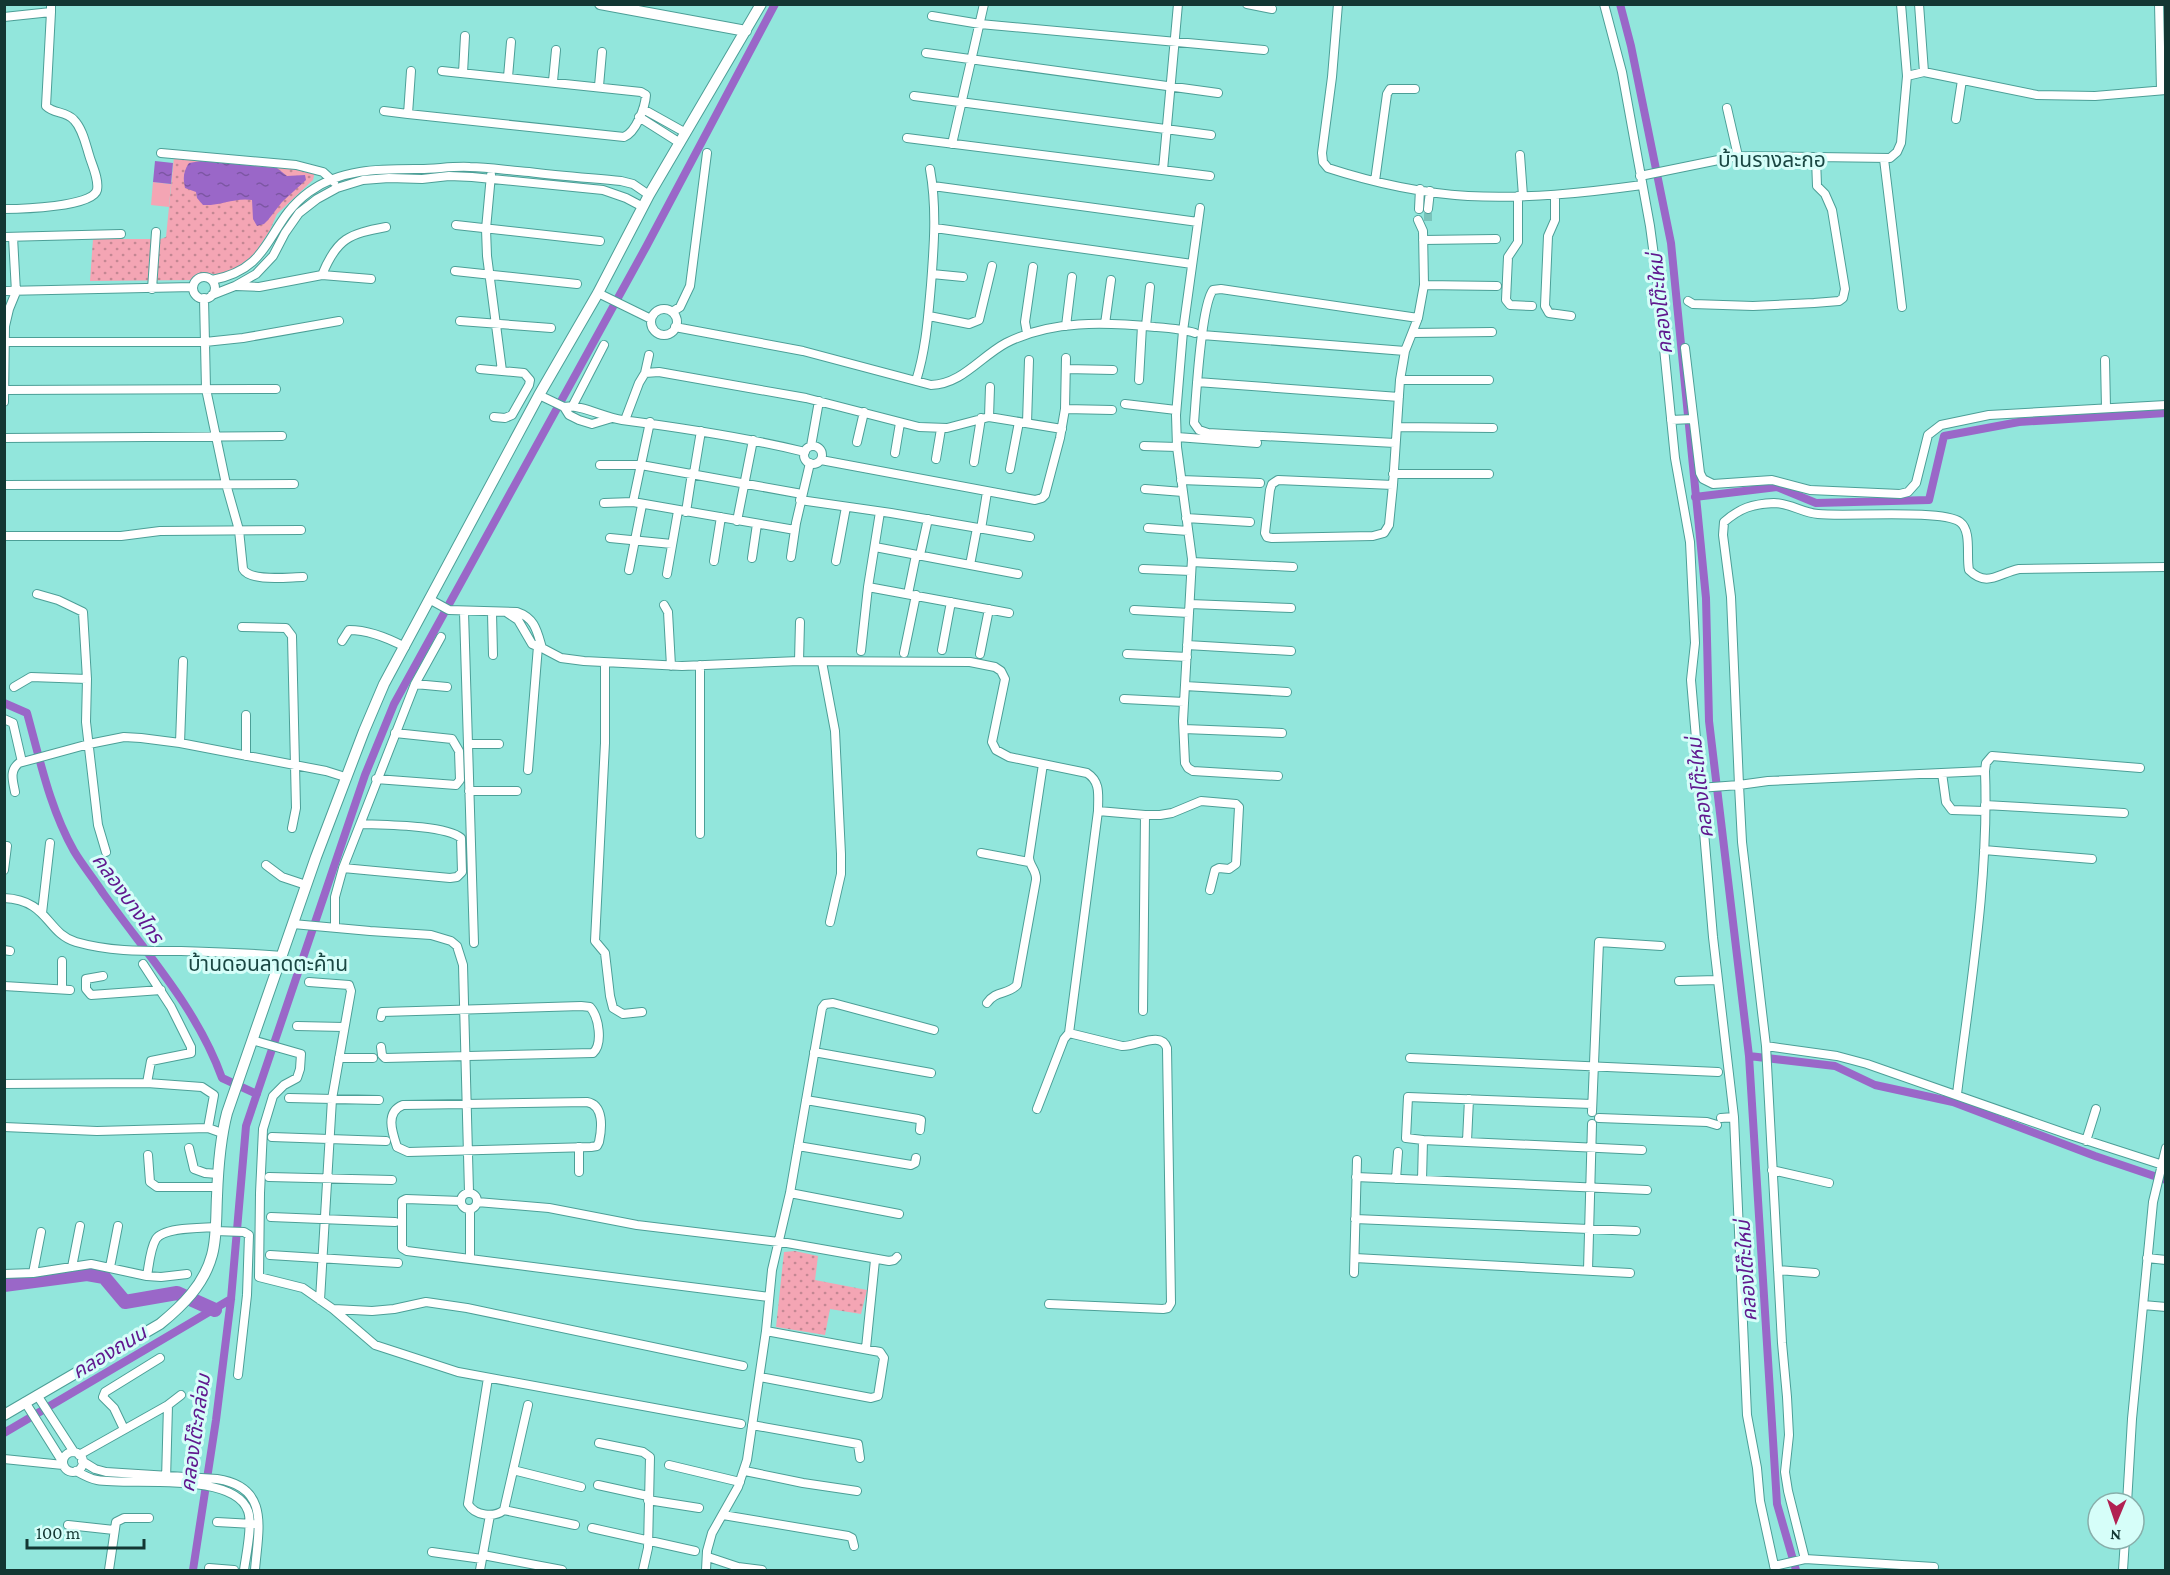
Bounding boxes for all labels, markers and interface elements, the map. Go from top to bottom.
district label: บ้านรางละกอ [1718,148,1826,172]
water label: คลองโต๊ะใหม่ [1643,249,1676,355]
water label: คลองโต๊ะใหม่ [1683,733,1717,840]
water label: คลองบางไทร [88,849,168,948]
district label: บ้านดอนลาดตะค้าน [188,952,348,976]
water label: คลองโต๊ะใหม่ [1731,1217,1761,1322]
water label: คลองถนน [68,1320,152,1383]
water label: คลองโต๊ะกล่อม [176,1371,214,1493]
north arrow [2086,1491,2146,1551]
scale bar [27,1512,144,1550]
text: 100 m [36,1523,81,1543]
text: N [2110,1527,2121,1544]

